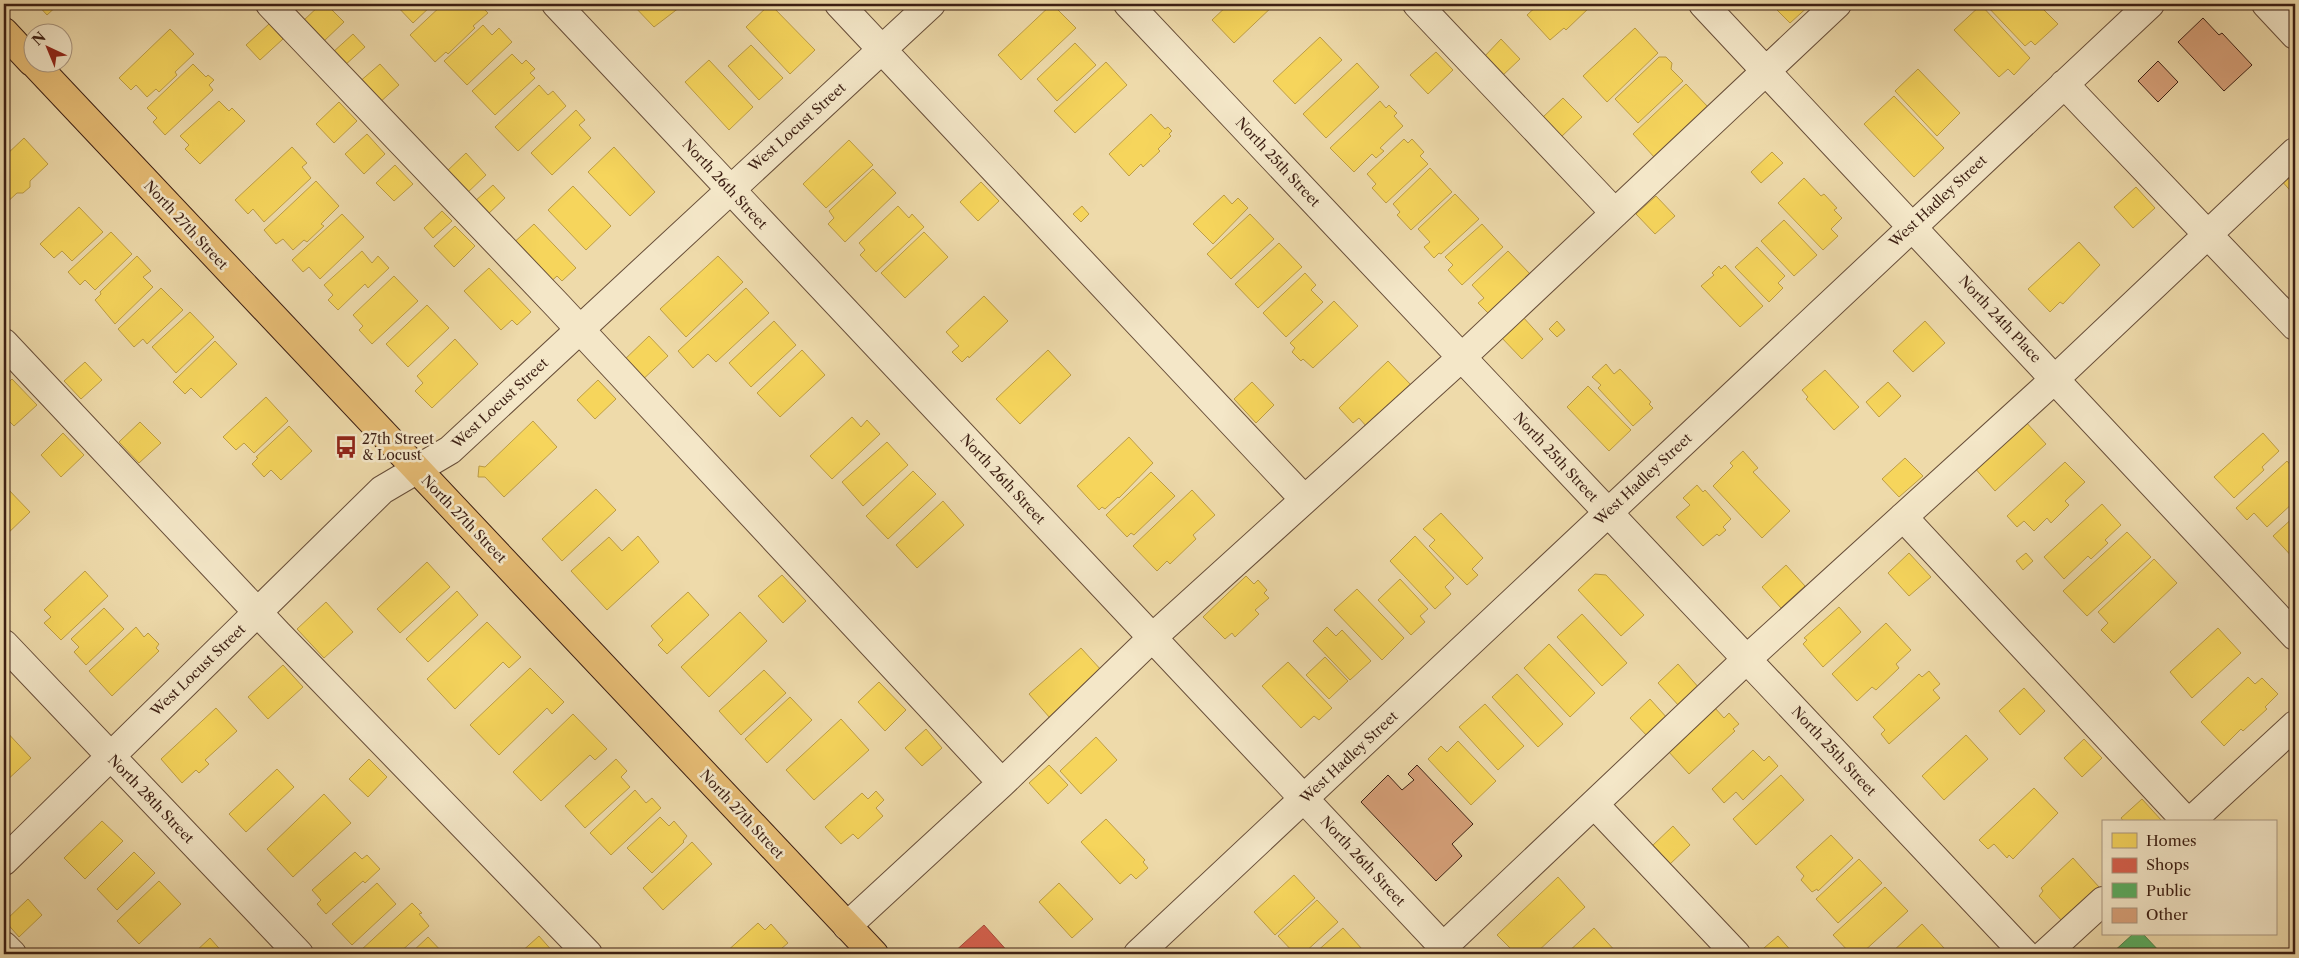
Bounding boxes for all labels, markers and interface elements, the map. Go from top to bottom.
north arrow [22,22,72,72]
text: N [28,28,50,49]
street label: West Locust Street [744,79,849,176]
street label: North 25th Street [1232,113,1324,211]
street label: North 26th Street [679,135,771,233]
street label: West Hadley Street [1885,151,1991,252]
street label: North 27th Street [140,177,232,273]
street label: North 24th Place [1955,272,2045,366]
street label: West Locust Street [448,354,552,453]
street label: North 25th Street [1510,408,1602,506]
street label: West Hadley Street [1590,429,1696,530]
place label: 27th Street & Locust [362,430,434,464]
street label: North 26th Street [957,430,1049,528]
bus stop icon: 27th Street & Locust [333,434,359,460]
street label: North 27th Street [418,471,511,567]
street label: West Locust Street [146,620,249,721]
street label: North 25th Street [1788,702,1880,800]
street label: West Hadley Street [1296,707,1402,808]
street label: North 28th Street [104,751,198,847]
street label: North 27th Street [696,766,788,862]
street label: North 26th Street [1317,812,1409,910]
legend [2102,820,2276,936]
text: Homes [2146,831,2197,850]
text: Shops [2146,855,2189,874]
text: Public [2146,881,2191,900]
text: Other [2146,905,2189,924]

